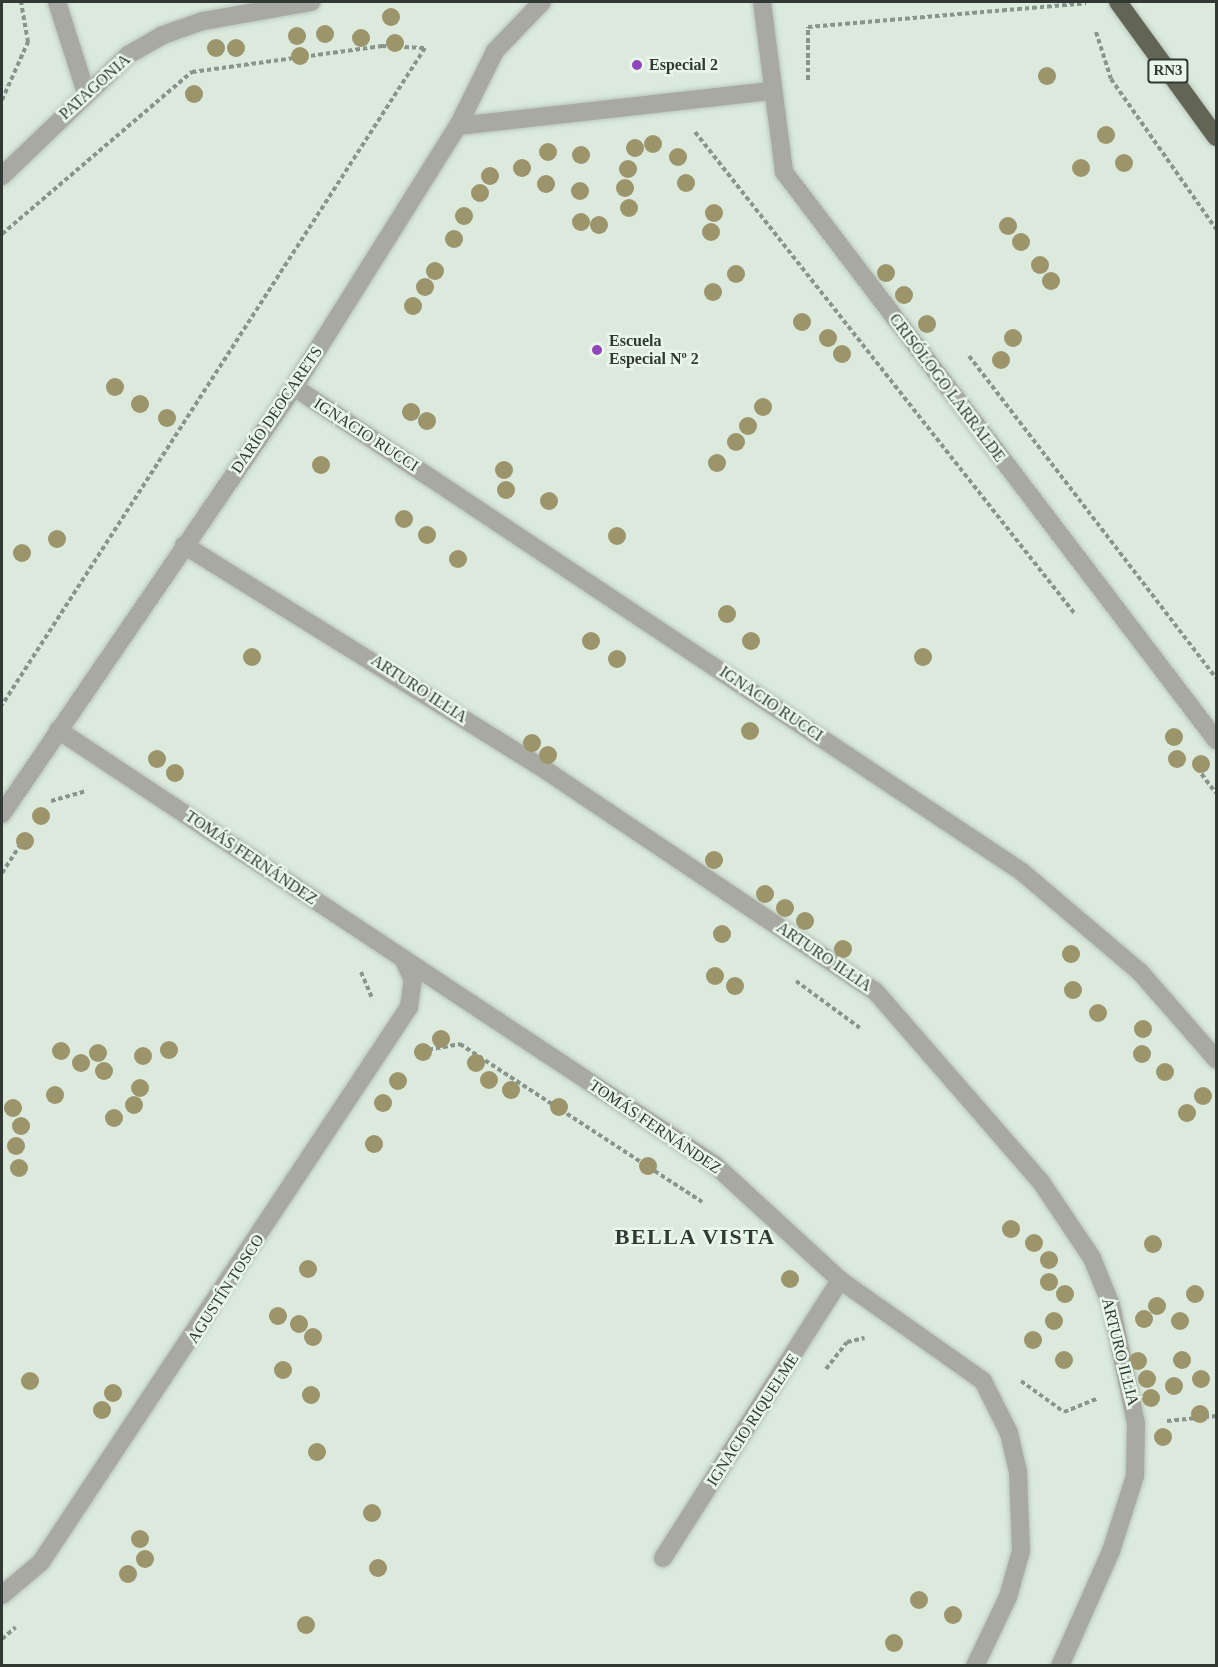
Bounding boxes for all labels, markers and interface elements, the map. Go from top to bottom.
street label: PATAGONIA [56,50,134,124]
place label: Especial 2 [649,55,718,75]
marker: Especial 2 [630,58,644,72]
road number: RN3 [1147,59,1189,83]
street label: CRISÓLOGO LARRALDE [885,310,1009,466]
place label: Escuela Especial Nº 2 [609,331,699,369]
street label: DARÍO DEOCARETS [227,343,327,477]
marker: Escuela Especial Nº 2 [590,343,604,357]
street label: IGNACIO RUCCI [310,394,422,476]
street label: ARTURO ILLIA [367,651,471,727]
street label: IGNACIO RUCCI [716,662,826,746]
street label: TOMÁS FERNÁNDEZ [181,807,321,909]
street label: ARTURO ILLIA [773,918,875,996]
street label: TOMÁS FERNÁNDEZ [585,1076,725,1178]
district label: BELLA VISTA [614,1224,776,1250]
street label: AGUSTÍN TOSCO [184,1231,268,1347]
street label: ARTURO ILLIA [1097,1296,1143,1408]
street label: IGNACIO RIQUELME [703,1350,803,1490]

